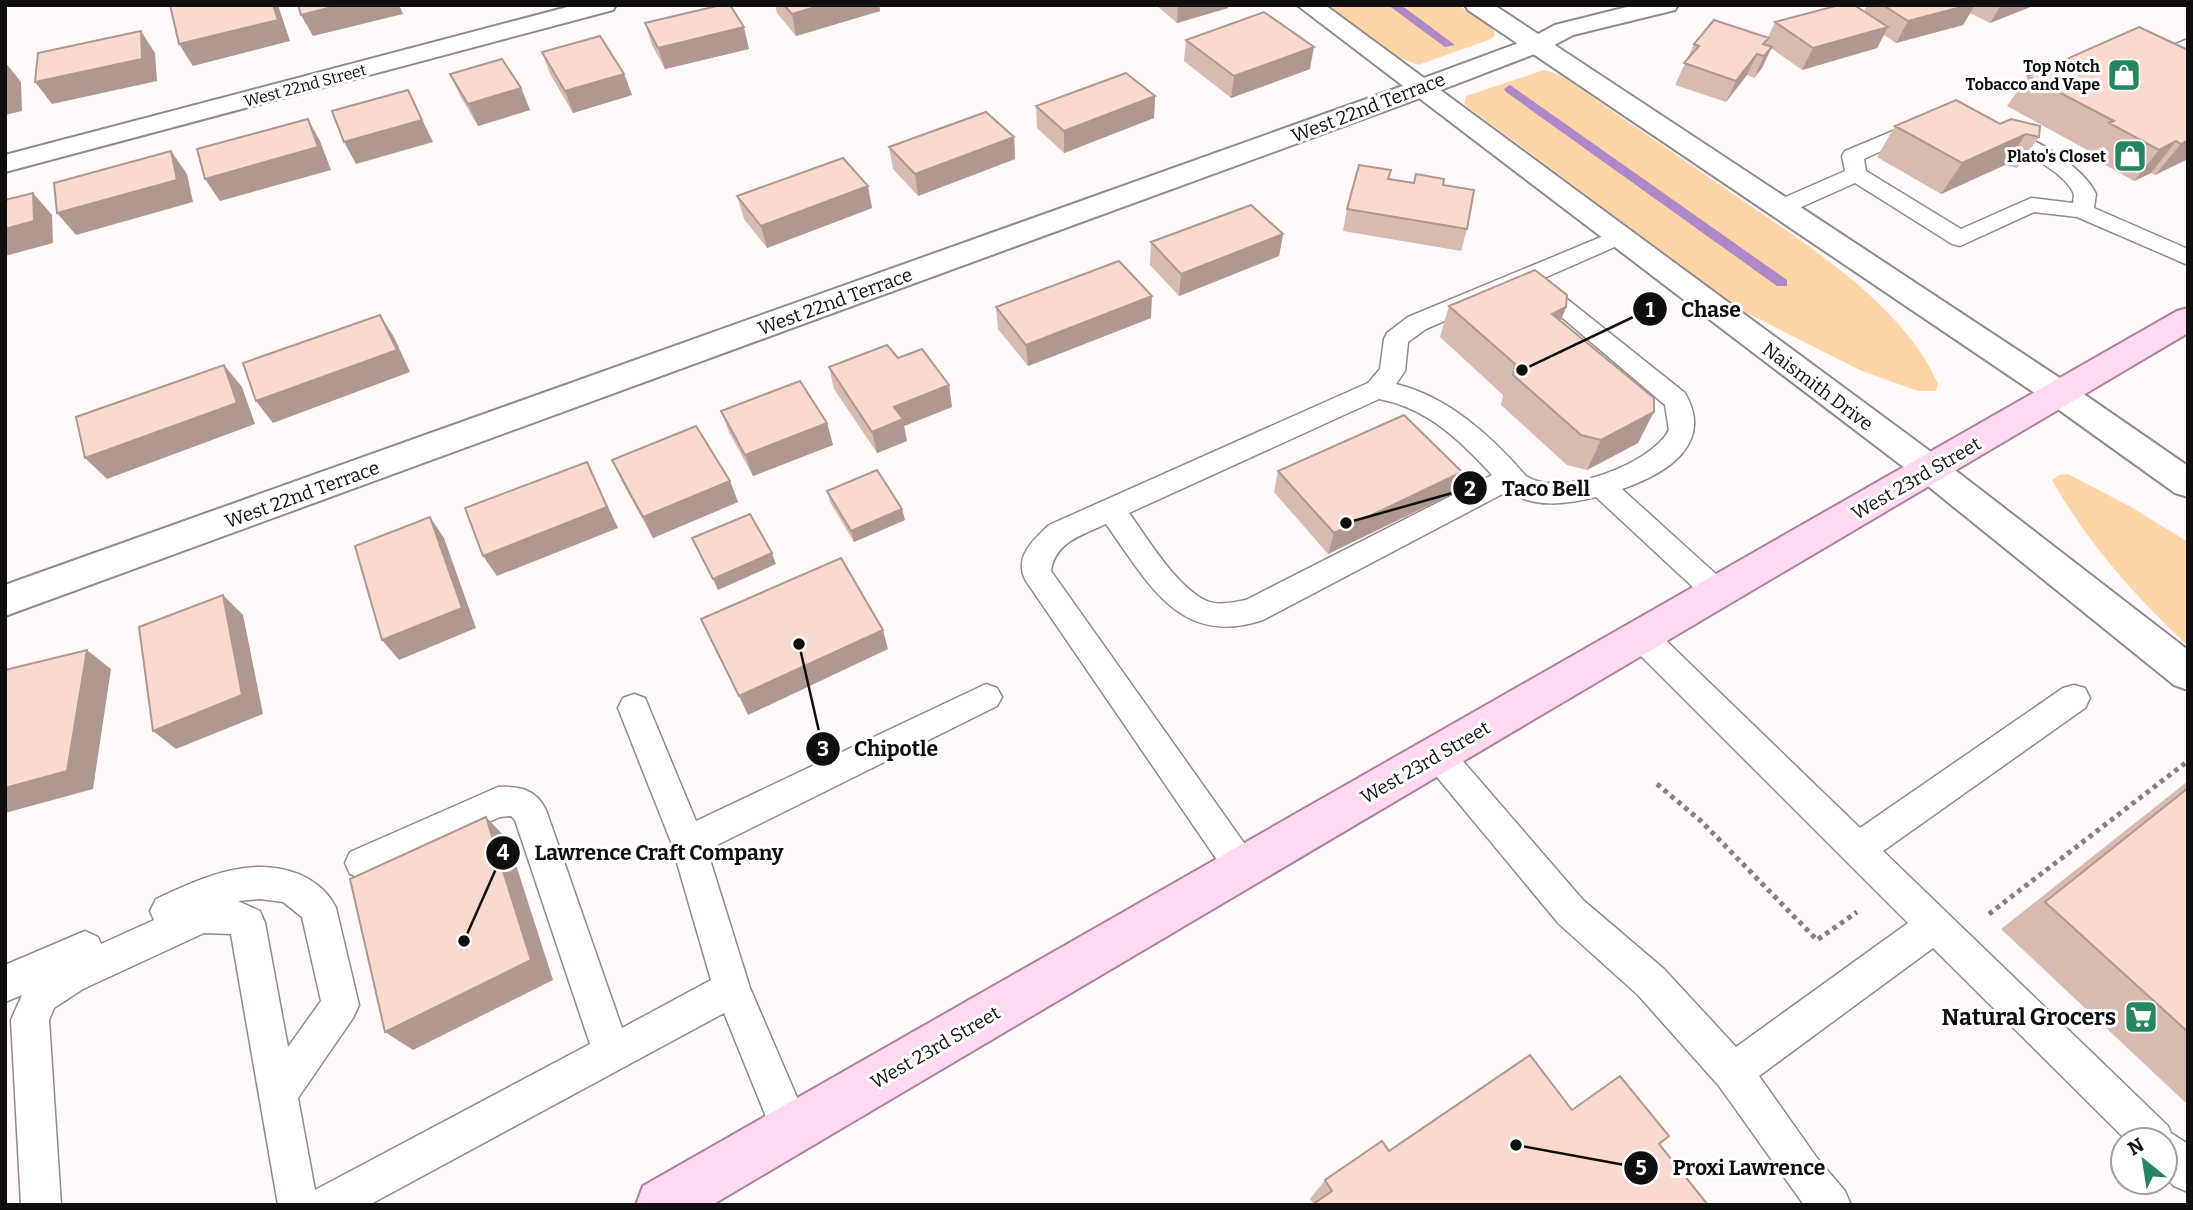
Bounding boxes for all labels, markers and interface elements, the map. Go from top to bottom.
shop icon: Top Notch Tobacco and Vape [2105,56,2143,94]
place label: Top Notch Tobacco and Vape [1966,57,2100,94]
street label: West 22nd Street [242,60,369,111]
street label: West 22nd Terrace [1288,68,1448,147]
shop icon: Plato's Closet [2111,137,2149,175]
place label: Plato's Closet [2007,147,2107,166]
street label: West 22nd Terrace [755,263,916,340]
callout: Chase [1632,288,1755,330]
text: 1 [1645,297,1655,323]
text: Chase [1681,297,1741,323]
street label: Naismith Drive [1758,337,1878,436]
street label: West 23rd Street [1847,432,1985,525]
street label: West 22nd Terrace [222,456,383,533]
callout: Taco Bell [1453,467,1604,509]
text: 2 [1464,476,1476,502]
text: Taco Bell [1502,476,1591,502]
street label: West 23rd Street [1356,716,1494,809]
callout: Chipotle [805,728,952,770]
text: 3 [817,736,829,762]
text: Chipotle [854,736,938,762]
callout: Lawrence Craft Company [486,832,797,874]
text: 4 [497,840,510,866]
text: Lawrence Craft Company [535,840,784,866]
supermarket icon: Natural Grocers [2122,998,2160,1036]
street label: West 23rd Street [866,1001,1004,1094]
place label: Natural Grocers [1942,1003,2116,1031]
north arrow [2109,1126,2179,1196]
text: N [2124,1133,2148,1160]
callout: Proxi Lawrence [1623,1147,1839,1189]
text: 5 [1635,1155,1647,1181]
text: Proxi Lawrence [1673,1155,1825,1181]

